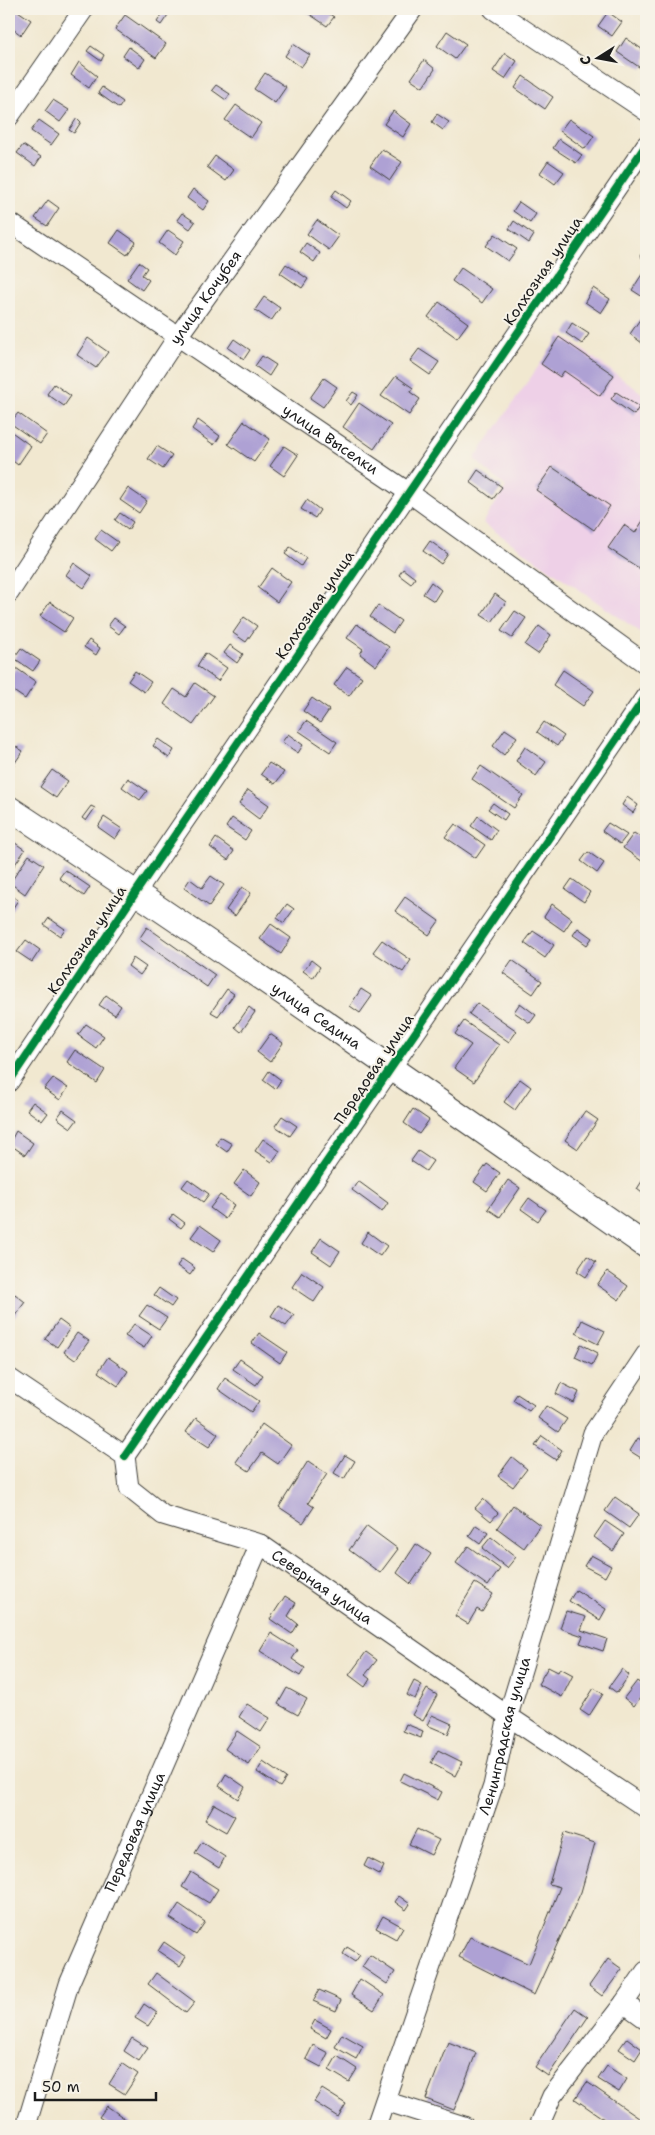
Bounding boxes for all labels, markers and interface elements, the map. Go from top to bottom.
north arrow [572,32,622,82]
text: С [576,55,595,66]
street label: Колхозная улица [499,212,587,329]
street label: улица Кочубея [165,247,246,348]
street label: улица Выселки [278,400,382,479]
street label: Колхозная улица [271,546,359,663]
street label: Колхозная улица [43,881,131,998]
street label: улица Седина [267,978,366,1054]
street label: Передовая улица [330,1009,419,1128]
street label: Северная улица [267,1545,377,1629]
street label: Ленинградская улица [474,1654,535,1818]
street label: Передовая улица [100,1768,170,1895]
scale bar [35,2070,156,2102]
text: 50 m [42,2077,80,2097]

